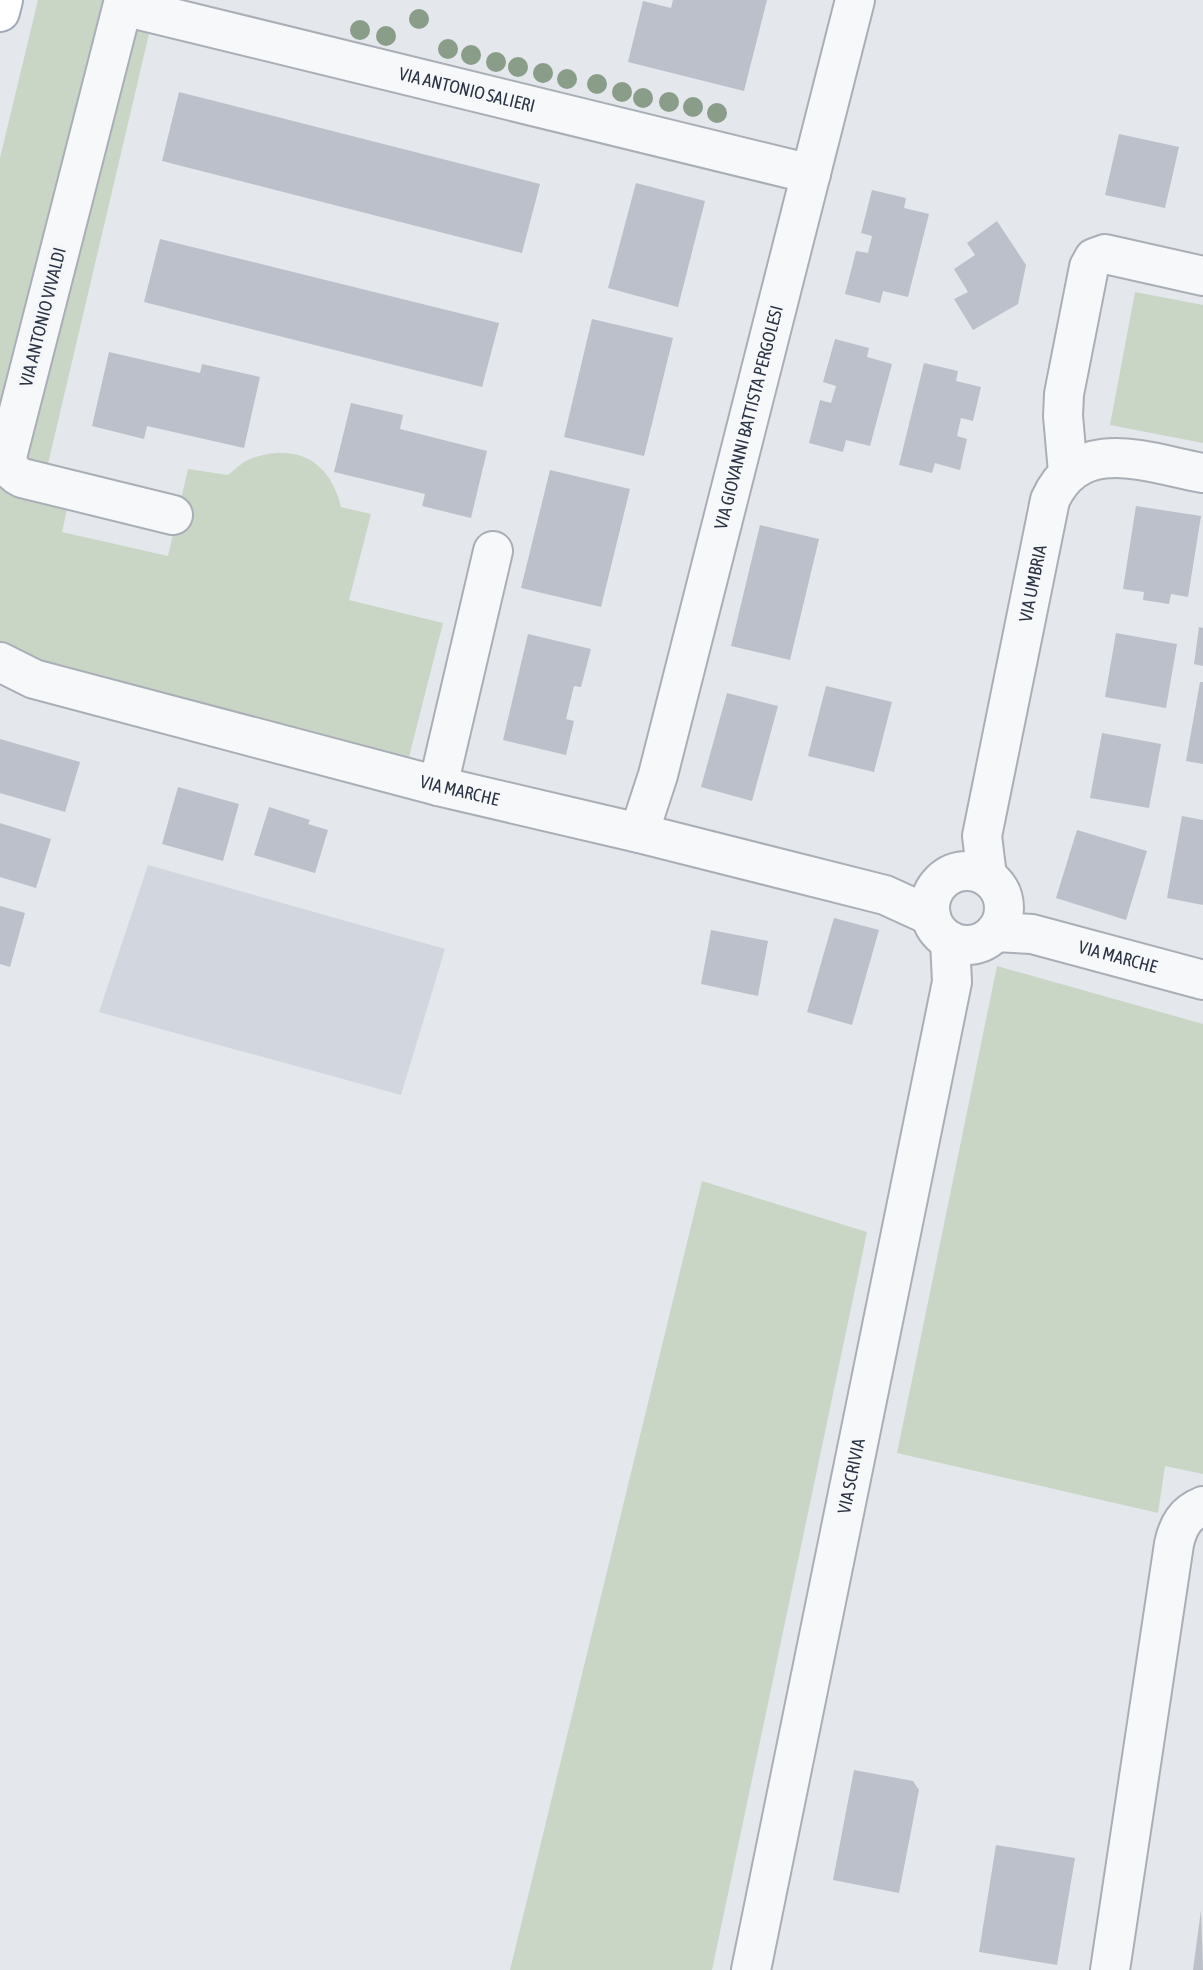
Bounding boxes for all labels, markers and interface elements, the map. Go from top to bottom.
street label: VIA ANTONIO SALIERI [397,63,537,116]
street label: VIA ANTONIO VIVALDI [15,245,70,389]
street label: VIA GIOVANNI BATTISTA PERGOLESI [710,303,787,531]
street label: VIA UMBRIA [1015,543,1051,624]
street label: VIA MARCHE [418,771,502,810]
street label: VIA MARCHE [1076,936,1160,977]
street label: VIA SCRIVIA [833,1436,869,1515]

